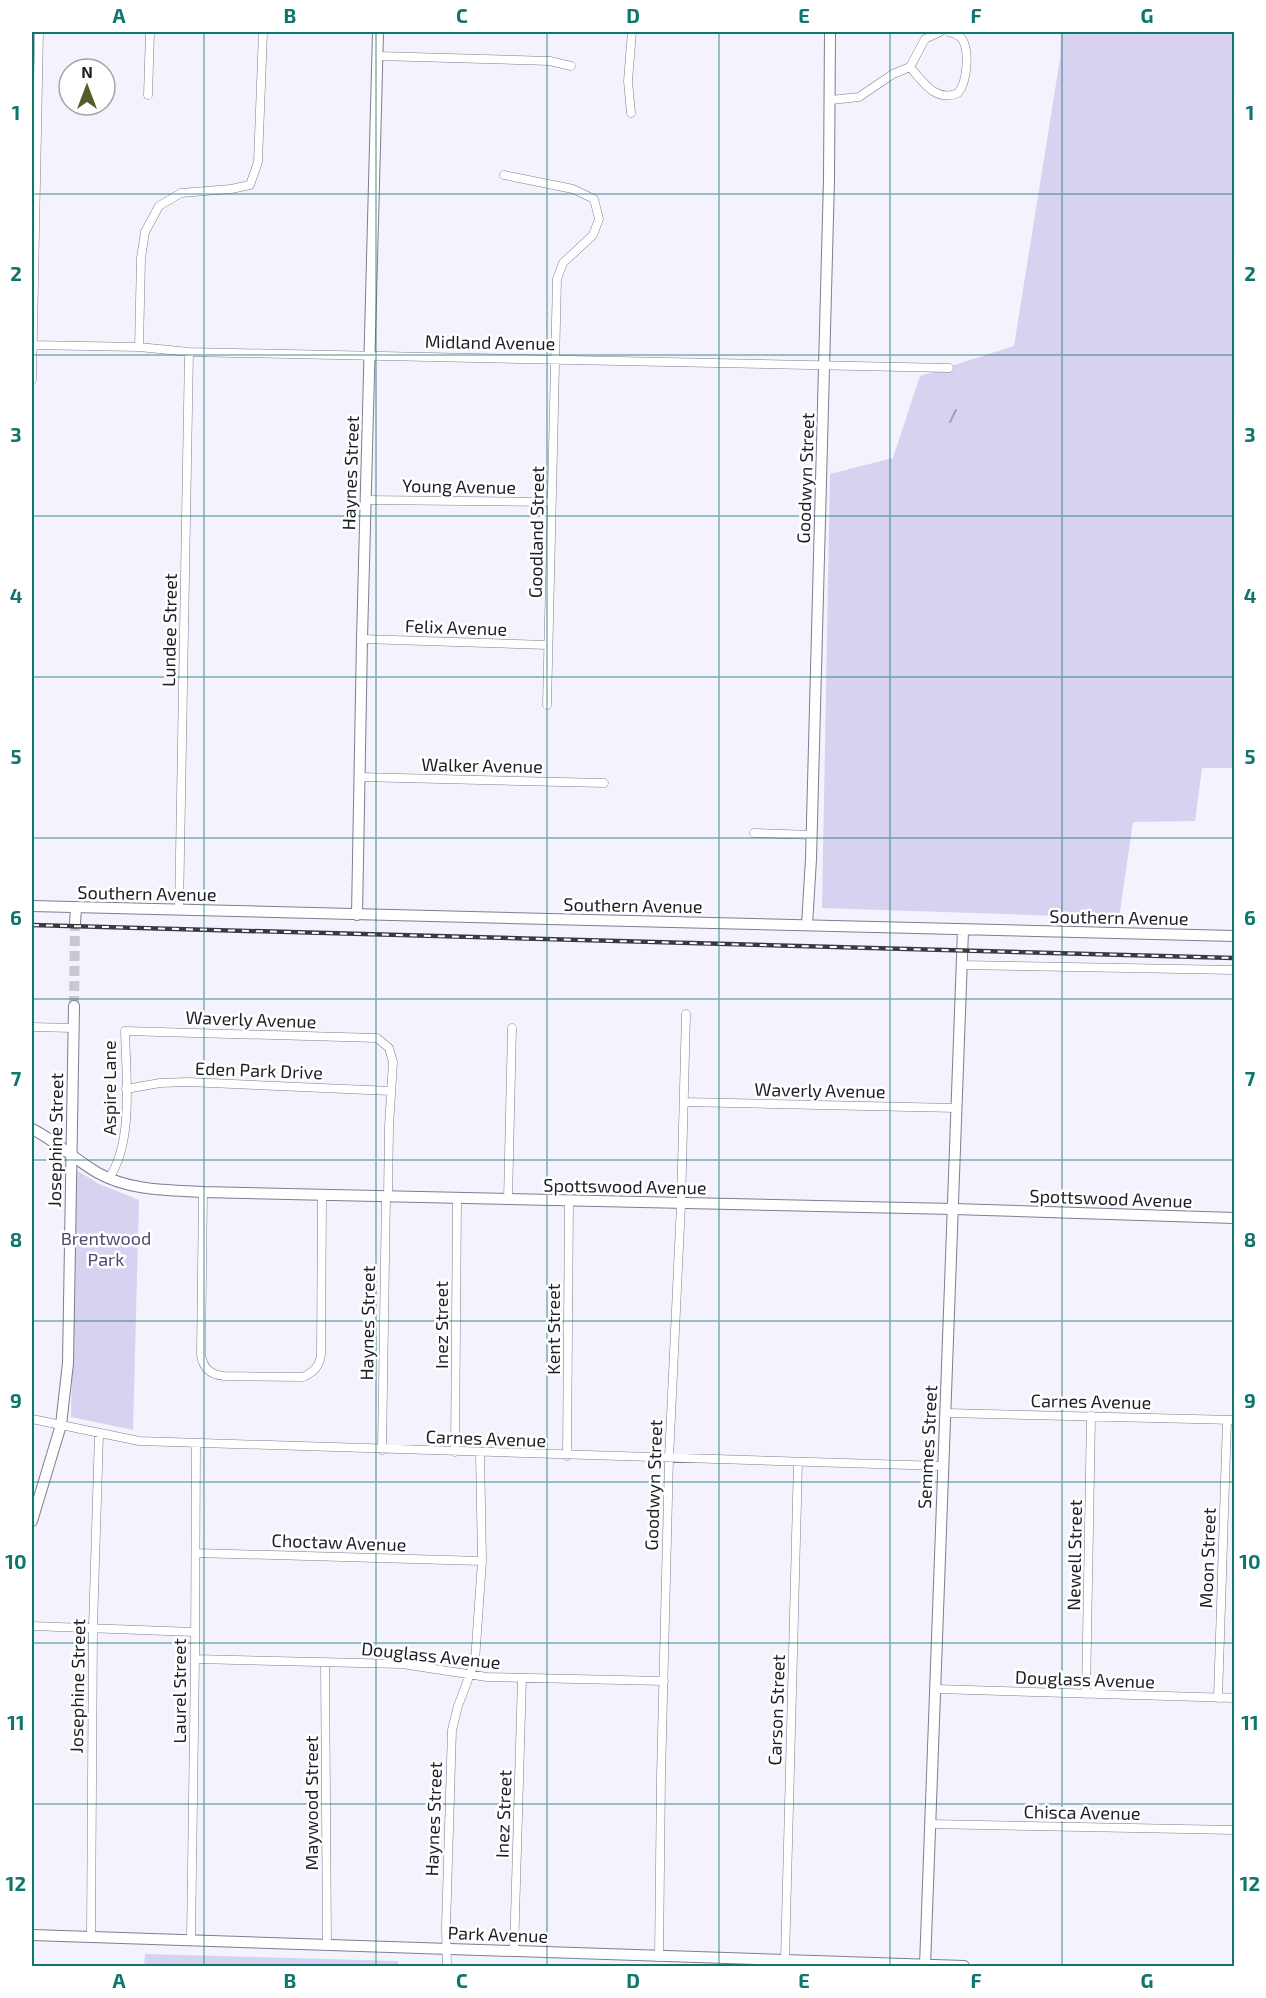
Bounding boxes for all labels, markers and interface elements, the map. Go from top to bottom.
text: A [112,3,126,27]
text: B [284,3,296,27]
text: C [456,3,468,27]
text: D [626,3,640,27]
text: E [798,3,810,27]
text: F [970,3,982,27]
text: G [1141,3,1153,27]
north arrow [57,57,117,117]
text: N [81,62,93,81]
text: 1 [12,100,20,124]
text: 1 [1246,100,1254,124]
text: 2 [10,261,22,285]
text: 2 [1244,261,1256,285]
street label: Midland Avenue [425,330,555,354]
street label: Goodwyn Street [792,412,818,544]
street label: Haynes Street [337,415,363,531]
text: 3 [10,422,22,446]
text: 3 [1244,422,1256,446]
street label: Goodland Street [524,466,548,598]
street label: Young Avenue [402,474,516,498]
street label: Lundee Street [157,573,181,687]
text: 4 [10,583,23,607]
text: 4 [1244,583,1257,607]
street label: Felix Avenue [404,614,508,640]
text: 5 [10,744,22,768]
text: 5 [1244,744,1256,768]
street label: Walker Avenue [421,753,543,777]
street label: Southern Avenue [77,881,217,905]
street label: Southern Avenue [563,893,703,917]
text: 6 [10,905,22,929]
street label: Southern Avenue [1049,905,1189,929]
text: 6 [1244,905,1256,929]
street label: Waverly Avenue [185,1006,317,1032]
street label: Aspire Lane [98,1040,120,1136]
street label: Eden Park Drive [195,1057,323,1083]
text: 7 [11,1066,22,1090]
text: 7 [1245,1066,1256,1090]
street label: Josephine Street [43,1072,67,1208]
street label: Waverly Avenue [754,1078,886,1102]
street label: Spottswood Avenue [543,1174,707,1198]
street label: Spottswood Avenue [1029,1184,1193,1212]
text: 8 [10,1227,22,1251]
park label: Brentwood Park [61,1227,151,1270]
text: 8 [1244,1227,1256,1251]
street label: Haynes Street [355,1265,379,1381]
street label: Inez Street [430,1281,452,1369]
street label: Kent Street [542,1283,564,1375]
street label: Semmes Street [913,1384,941,1510]
text: 9 [10,1388,22,1412]
text: 9 [1244,1388,1256,1412]
street label: Carnes Avenue [1031,1389,1151,1413]
street label: Goodwyn Street [640,1419,666,1551]
street label: Carnes Avenue [425,1425,547,1451]
street label: Newell Street [1062,1499,1086,1611]
street label: Moon Street [1194,1507,1220,1609]
street label: Choctaw Avenue [271,1529,407,1555]
text: 10 [5,1549,27,1573]
text: 10 [1239,1549,1261,1573]
street label: Josephine Street [65,1618,89,1754]
street label: Douglass Avenue [360,1637,502,1673]
street label: Laurel Street [168,1638,190,1743]
street label: Carson Street [763,1654,789,1766]
street label: Douglass Avenue [1015,1666,1155,1692]
text: 11 [7,1710,25,1734]
text: 11 [1241,1710,1259,1734]
street label: Maywood Street [300,1735,322,1870]
street label: Haynes Street [420,1761,446,1877]
street label: Inez Street [490,1769,516,1858]
street label: Chisca Avenue [1023,1800,1141,1824]
text: 12 [6,1871,26,1895]
text: 12 [1240,1871,1260,1895]
street label: Park Avenue [447,1921,549,1947]
text: A [112,1968,126,1992]
text: B [284,1968,296,1992]
text: C [456,1968,468,1992]
text: D [626,1968,640,1992]
text: E [798,1968,810,1992]
text: F [970,1968,982,1992]
text: G [1141,1968,1153,1992]

